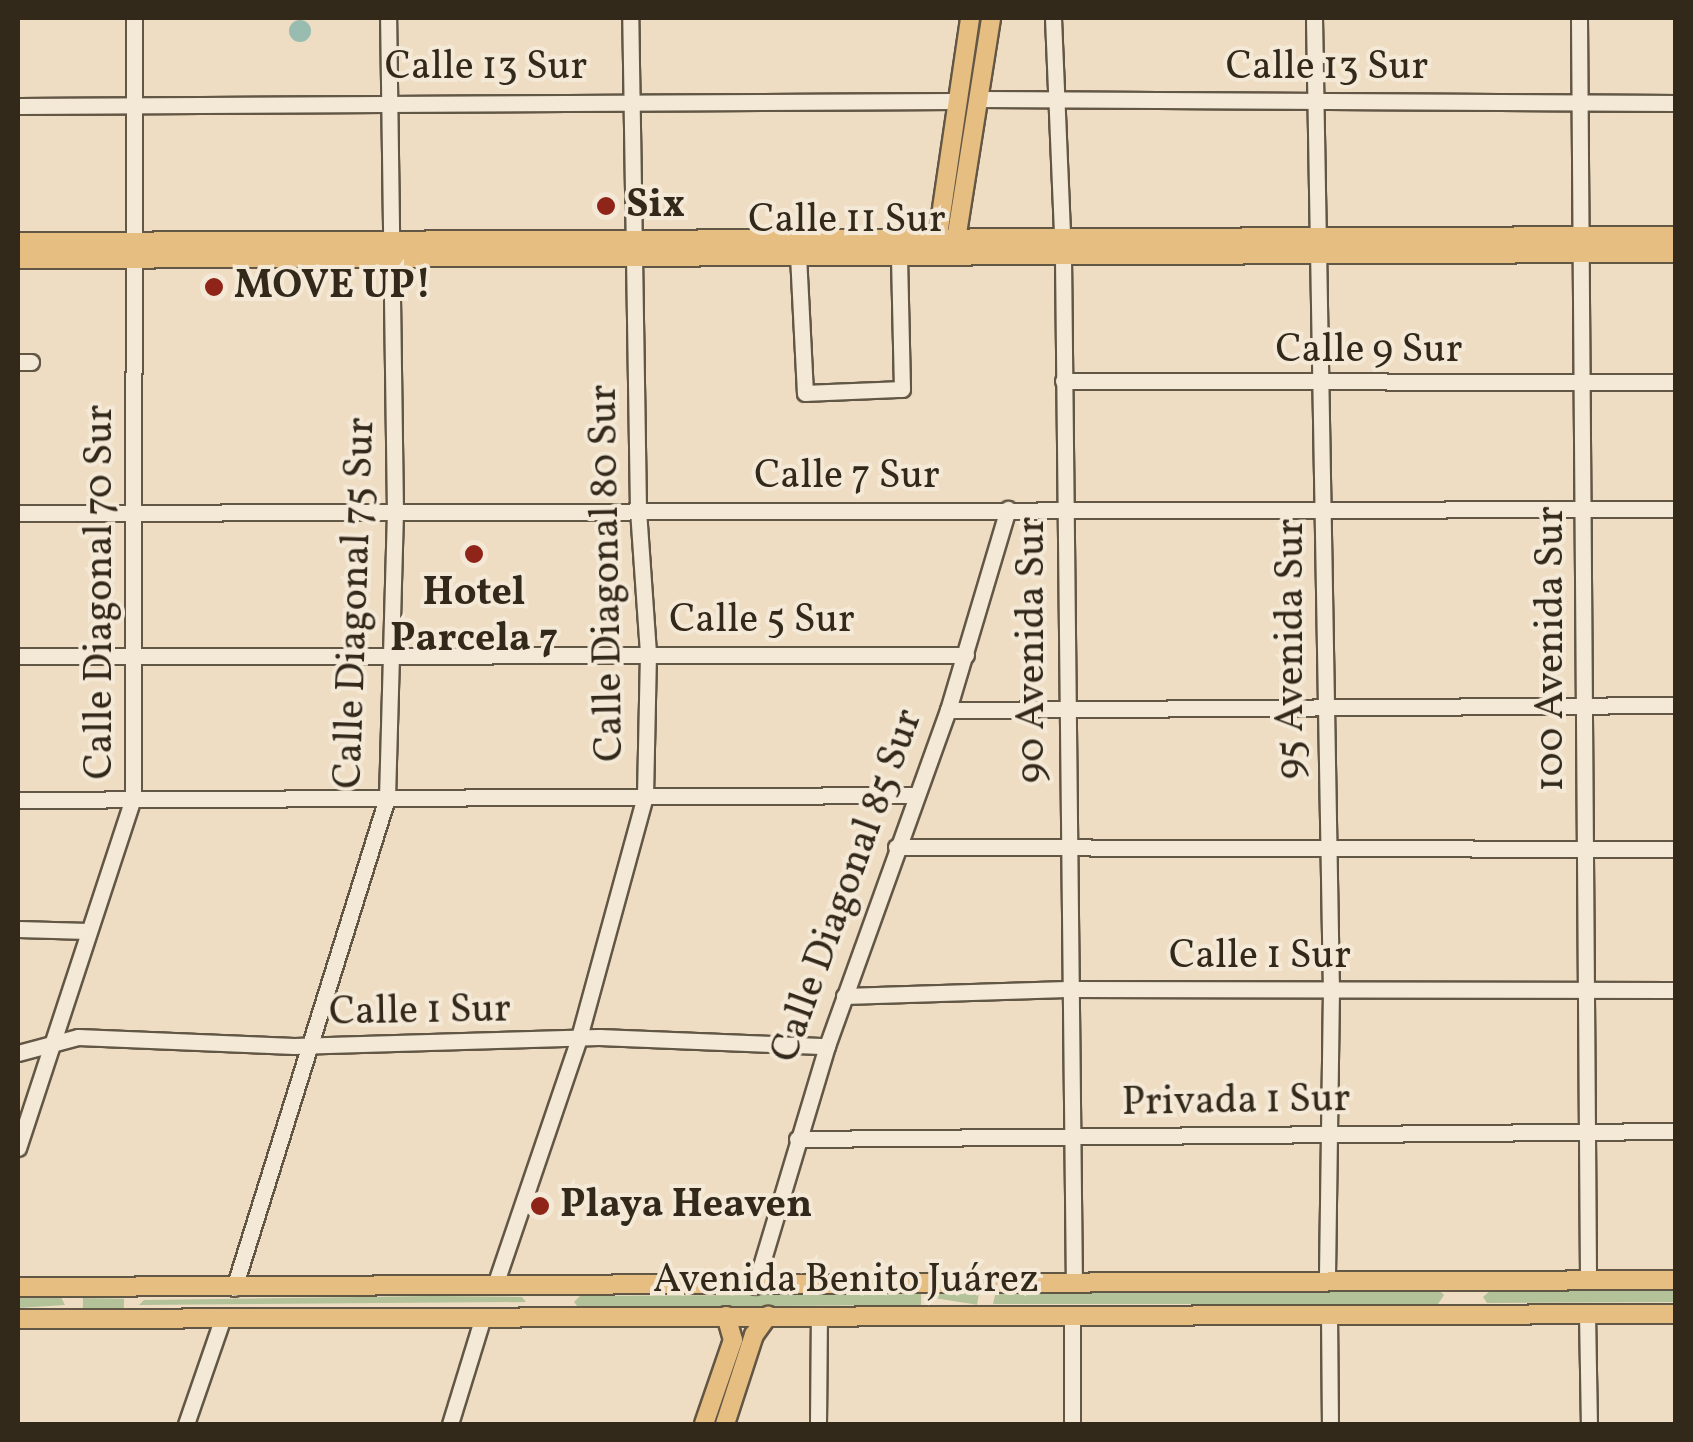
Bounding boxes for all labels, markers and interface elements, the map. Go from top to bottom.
street label: Calle 13 Sur [385,44,587,92]
street label: Calle 13 Sur [1226,44,1428,92]
place label: Six [626,182,685,230]
marker: Six [595,195,617,217]
street label: Calle 11 Sur [748,197,946,245]
place label: MOVE UP! [234,263,431,311]
marker: MOVE UP! [203,276,225,298]
street label: Calle 9 Sur [1275,327,1463,375]
street label: Calle Diagonal 80 Sur [581,384,635,762]
street label: Calle Diagonal 70 Sur [77,405,125,779]
street label: Calle Diagonal 75 Sur [326,416,386,790]
street label: Calle 7 Sur [754,453,940,501]
street label: 100 Avenida Sur [1528,506,1576,792]
street label: 90 Avenida Sur [1009,517,1057,783]
street label: 95 Avenida Sur [1268,519,1316,779]
marker: Hotel Parcela 7 [463,543,485,565]
place label: Hotel Parcela 7 [390,570,558,664]
street label: Calle 5 Sur [669,597,855,645]
street label: Calle Diagonal 85 Sur [762,703,934,1069]
street label: Calle 1 Sur [1169,933,1351,981]
street label: Calle 1 Sur [329,986,511,1038]
street label: Privada 1 Sur [1121,1076,1351,1128]
place label: Playa Heaven [560,1182,812,1230]
marker: Playa Heaven [529,1195,551,1217]
street label: Avenida Benito Juárez [653,1257,1039,1305]

